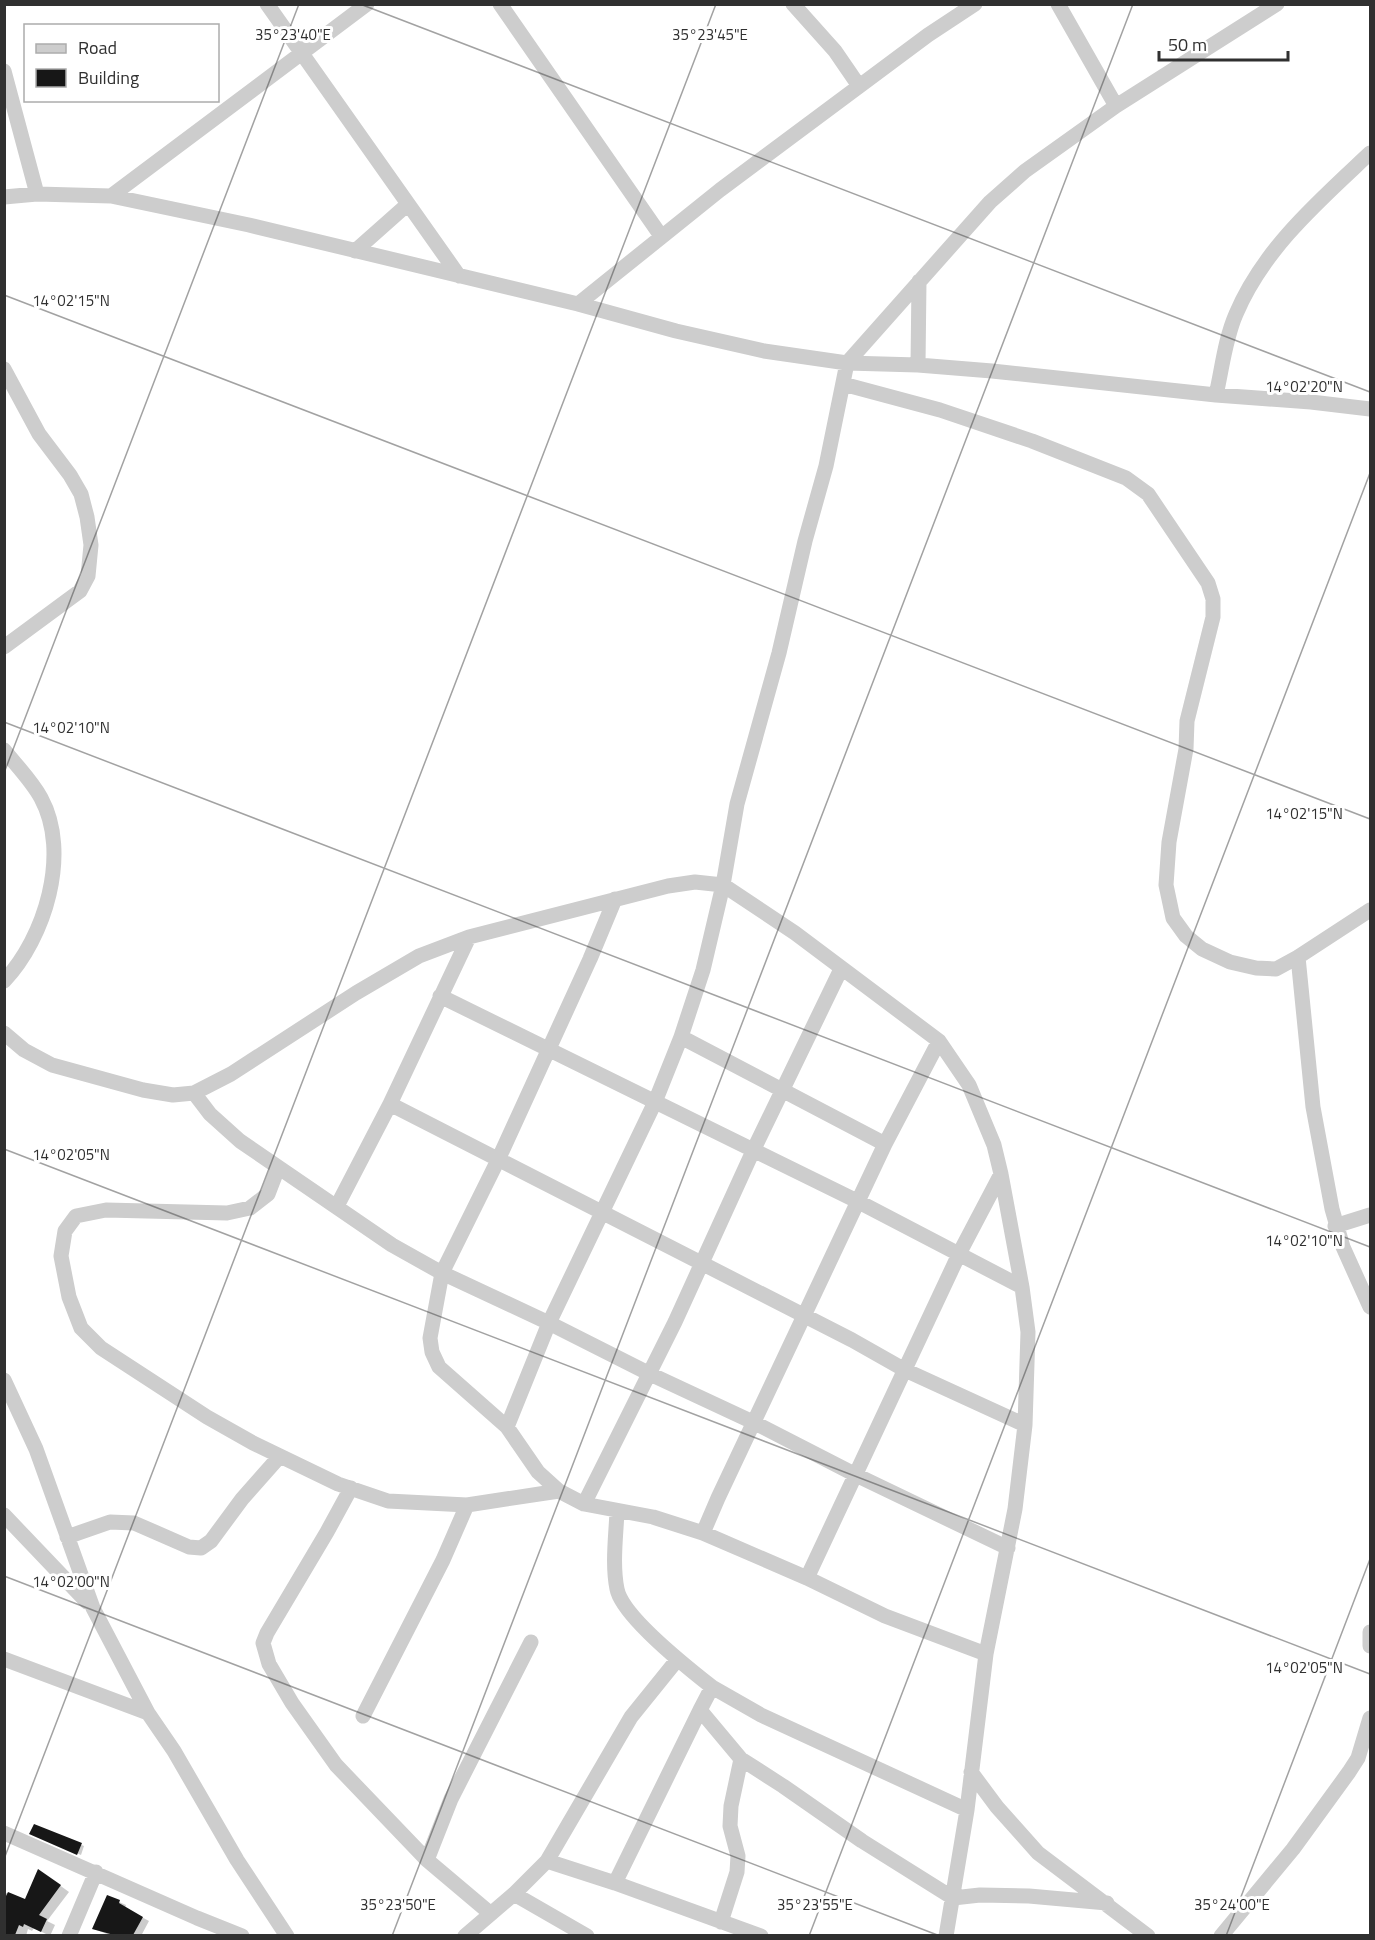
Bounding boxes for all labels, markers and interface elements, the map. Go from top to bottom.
text: 35°23'40"E [255,23,331,46]
text: 35°23'45"E [672,23,748,46]
legend [24,24,219,102]
scale bar [1159,24,1288,62]
text: 50 m [1168,31,1207,58]
text: Road [78,34,117,61]
text: Building [78,64,139,91]
text: 14°02'15"N [32,289,110,312]
text: 14°02'20"N [1265,375,1343,398]
text: 14°02'10"N [32,716,110,739]
text: 14°02'15"N [1265,802,1343,825]
text: 14°02'05"N [32,1143,110,1166]
text: 14°02'10"N [1265,1229,1343,1252]
text: 14°02'00"N [32,1570,110,1593]
text: 14°02'05"N [1265,1656,1343,1679]
text: 35°23'50"E [360,1893,436,1916]
text: 35°23'55"E [777,1893,853,1916]
text: 35°24'00"E [1194,1893,1270,1916]

